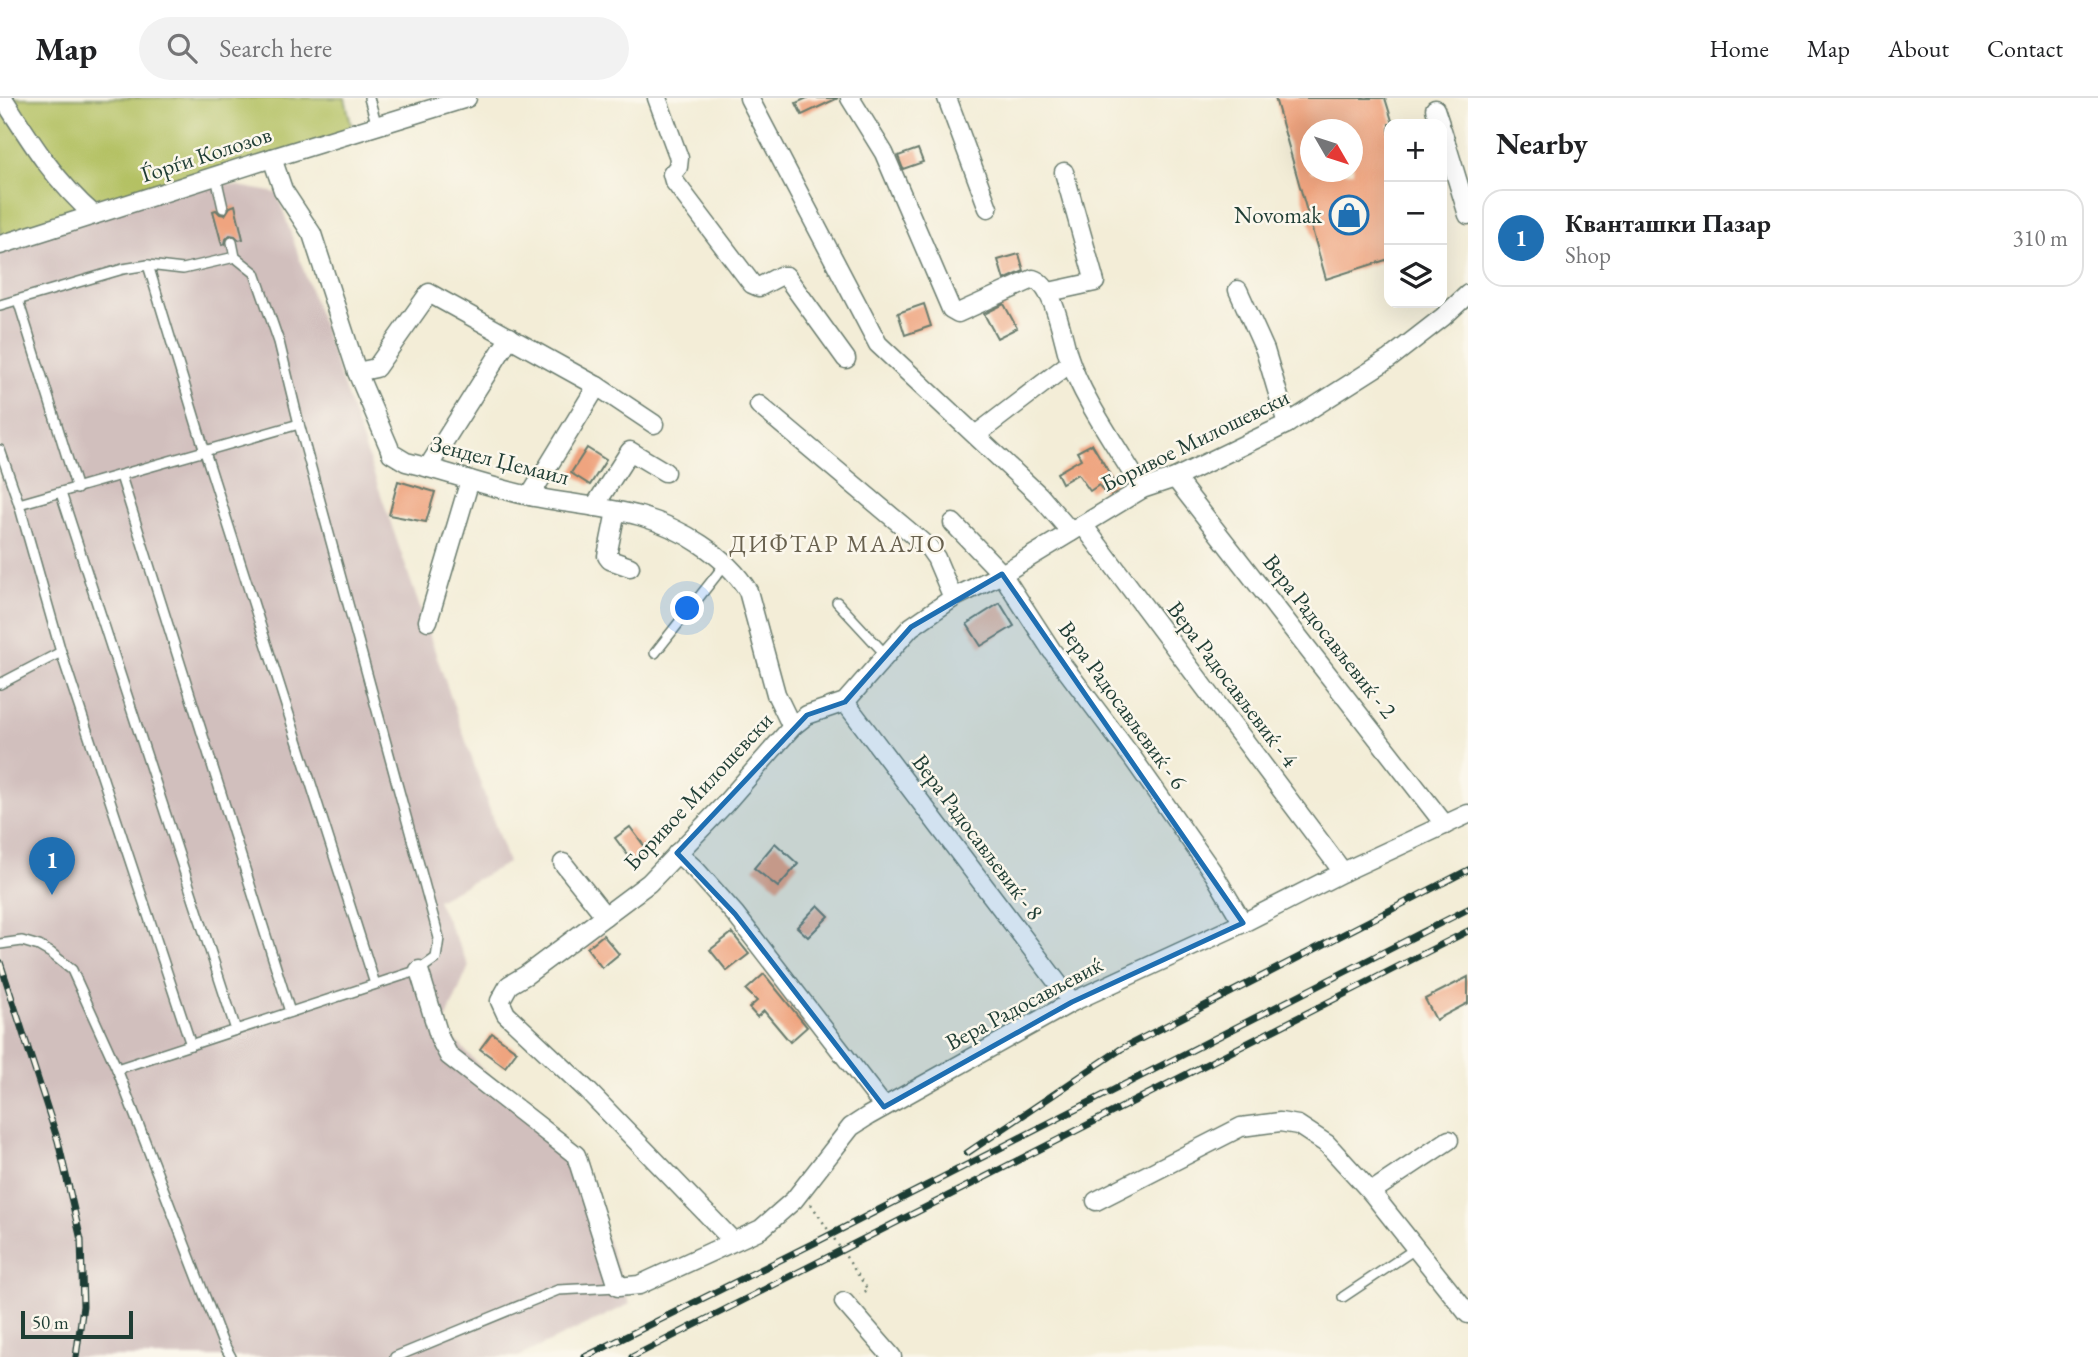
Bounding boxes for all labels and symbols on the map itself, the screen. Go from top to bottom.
street label: Ѓорѓи Колозов [137,119,275,189]
north arrow [1300,119,1363,182]
shop icon: Novomak [1328,194,1370,236]
place label: Novomak [1234,200,1323,230]
street label: Боривое Милошевски [1096,381,1294,499]
street label: Зендел Џемаил [428,428,572,492]
district label: ДИФТАР МААЛО [729,528,947,559]
street label: Вера Радосављевиќ - 2 [1256,548,1404,724]
your location [670,591,704,625]
street label: Вера Радосављевиќ - 4 [1161,595,1306,774]
street label: Вера Радосављевиќ - 6 [1052,615,1194,795]
street label: Боривое Милошевски [617,706,779,876]
street label: Вера Радосављевиќ - 8 [906,748,1050,926]
pin: 1 [29,837,75,895]
street label: Вера Радосављевиќ [940,949,1108,1057]
scale bar [21,1308,133,1340]

